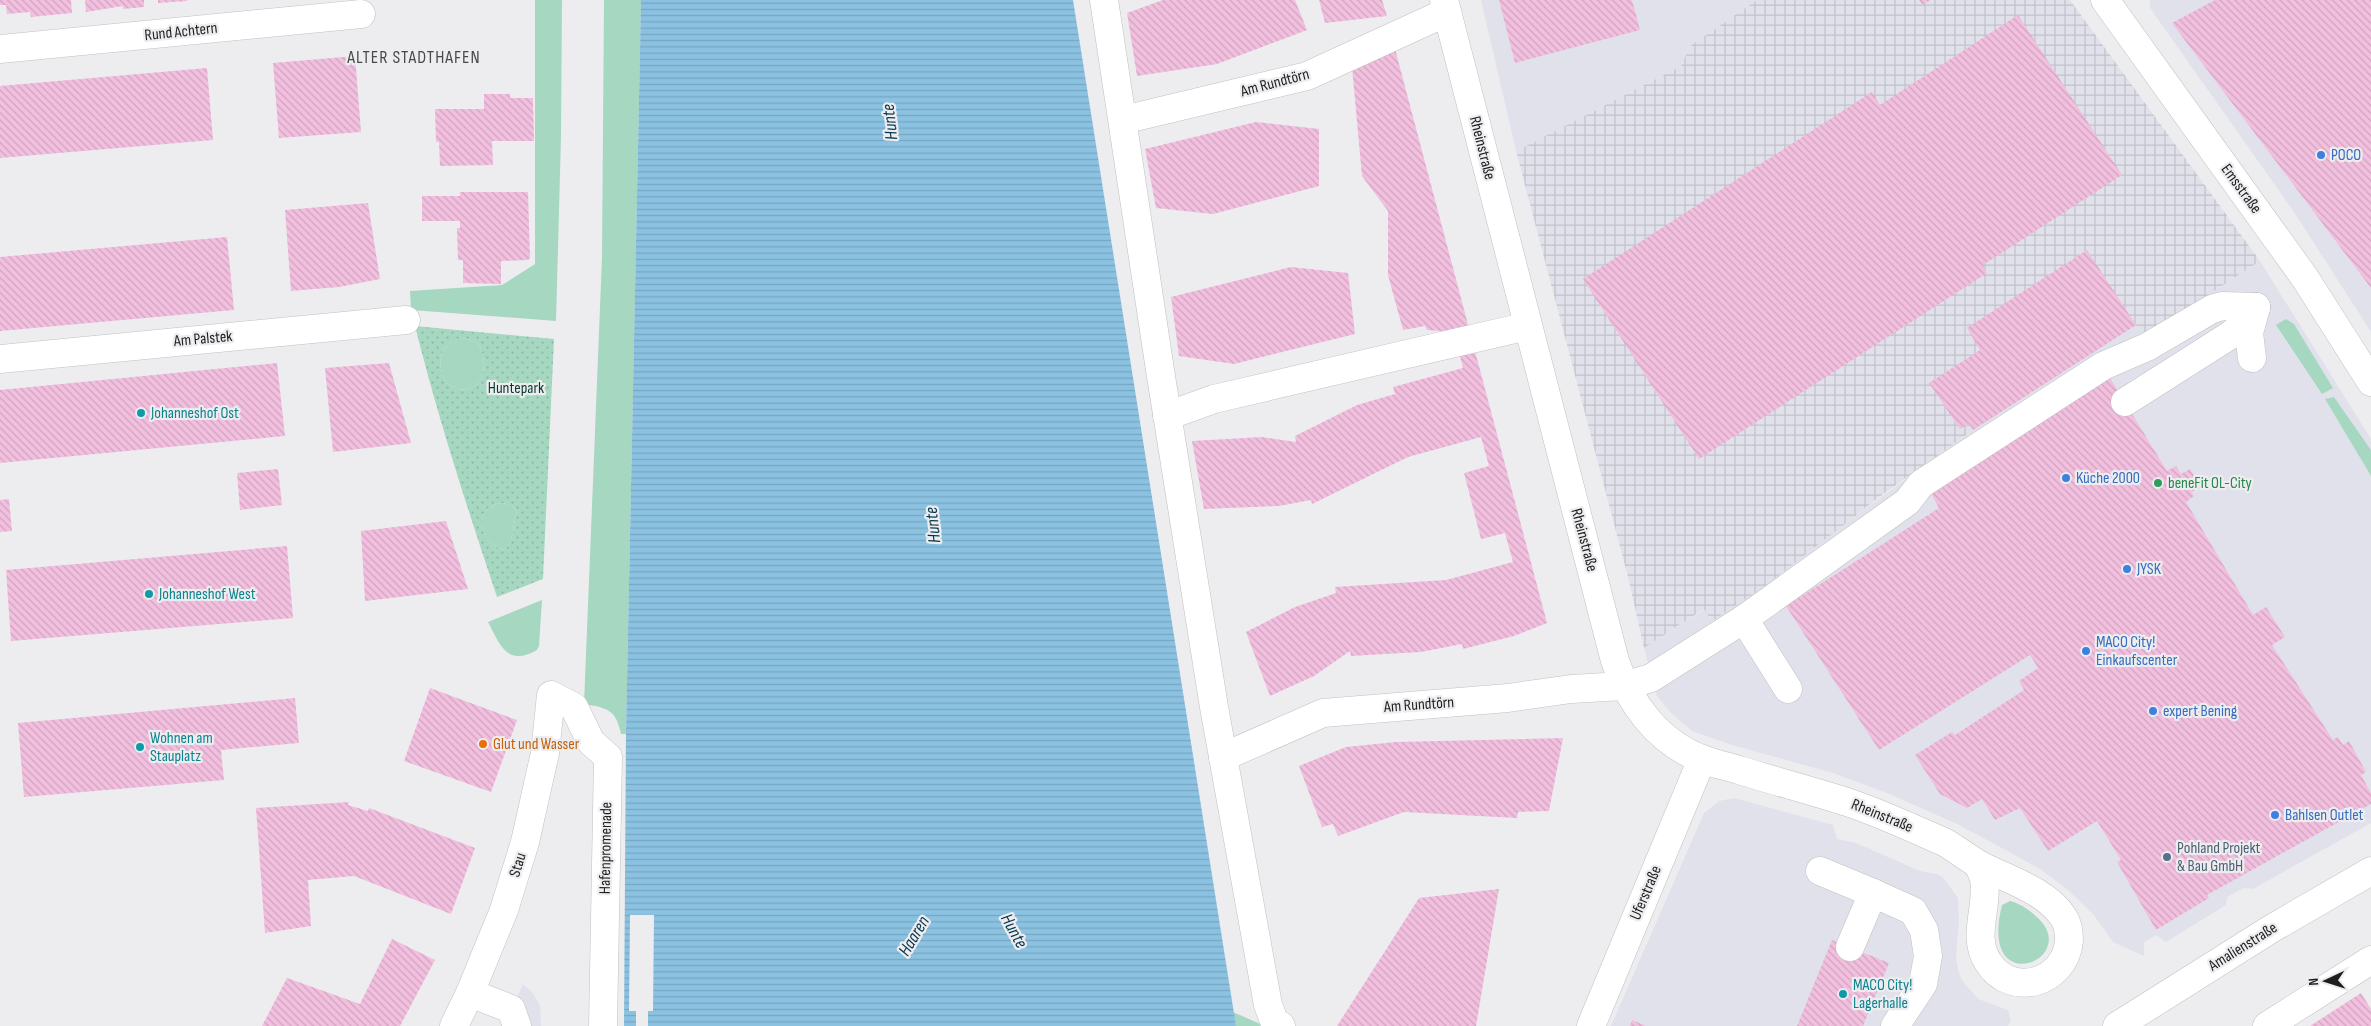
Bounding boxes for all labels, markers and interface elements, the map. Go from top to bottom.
street label: Rund Achtern [144,19,218,45]
district label: ALTER STADTHAFEN [346,47,481,68]
street label: Am Rundtörn [1238,65,1311,102]
water label: Hunte [878,103,902,141]
street label: Rheinstraße [1465,114,1499,182]
place label: POCO [2331,146,2361,165]
marker: POCO [2315,149,2327,161]
street label: Emsstraße [2217,160,2265,218]
street label: Am Palstek [172,327,233,351]
park label: Huntepark [488,379,544,398]
place label: Johanneshof Ost [150,404,239,423]
marker: Johanneshof Ost [135,407,147,419]
place label: Küche 2000 [2076,469,2140,488]
marker: Küche 2000 [2060,472,2072,484]
place label: beneFit OL-City [2168,474,2252,493]
marker: beneFit OL-City [2152,477,2164,489]
water label: Hunte [921,506,945,544]
street label: Rheinstraße [1566,506,1602,574]
place label: JYSK [2136,560,2162,579]
marker: JYSK [2121,563,2133,575]
place label: Johanneshof West [158,585,256,604]
marker: Johanneshof West [143,588,155,600]
place label: MACO City! Einkaufscenter [2096,633,2178,670]
marker: MACO City! Einkaufscenter [2080,645,2092,657]
street label: Am Rundtörn [1382,693,1455,717]
place label: expert Bening [2163,702,2237,721]
marker: expert Bening [2147,705,2159,717]
place label: Wohnen am Stauplatz [150,729,213,766]
place label: Glut und Wasser [493,735,580,754]
marker: Glut und Wasser [477,738,489,750]
marker: Wohnen am Stauplatz [134,741,146,753]
street label: Rheinstraße [1848,795,1916,837]
street label: Hafenpromenade [596,802,616,894]
place label: Bahlsen Outlet [2285,806,2364,825]
marker: Bahlsen Outlet [2269,809,2281,821]
place label: Pohland Projekt & Bau GmbH [2177,839,2261,876]
street label: Stau [505,851,531,879]
marker: Pohland Projekt & Bau GmbH [2161,851,2173,863]
street label: Uferstraße [1626,863,1666,923]
water label: Hunte [996,910,1032,952]
water label: Haaren [894,912,934,960]
street label: Amalienstraße [2204,918,2281,976]
north arrow [2301,956,2351,1006]
place label: MACO City! Lagerhalle [1853,976,1912,1013]
text: N [2305,978,2322,986]
marker: MACO City! Lagerhalle [1837,988,1849,1000]

